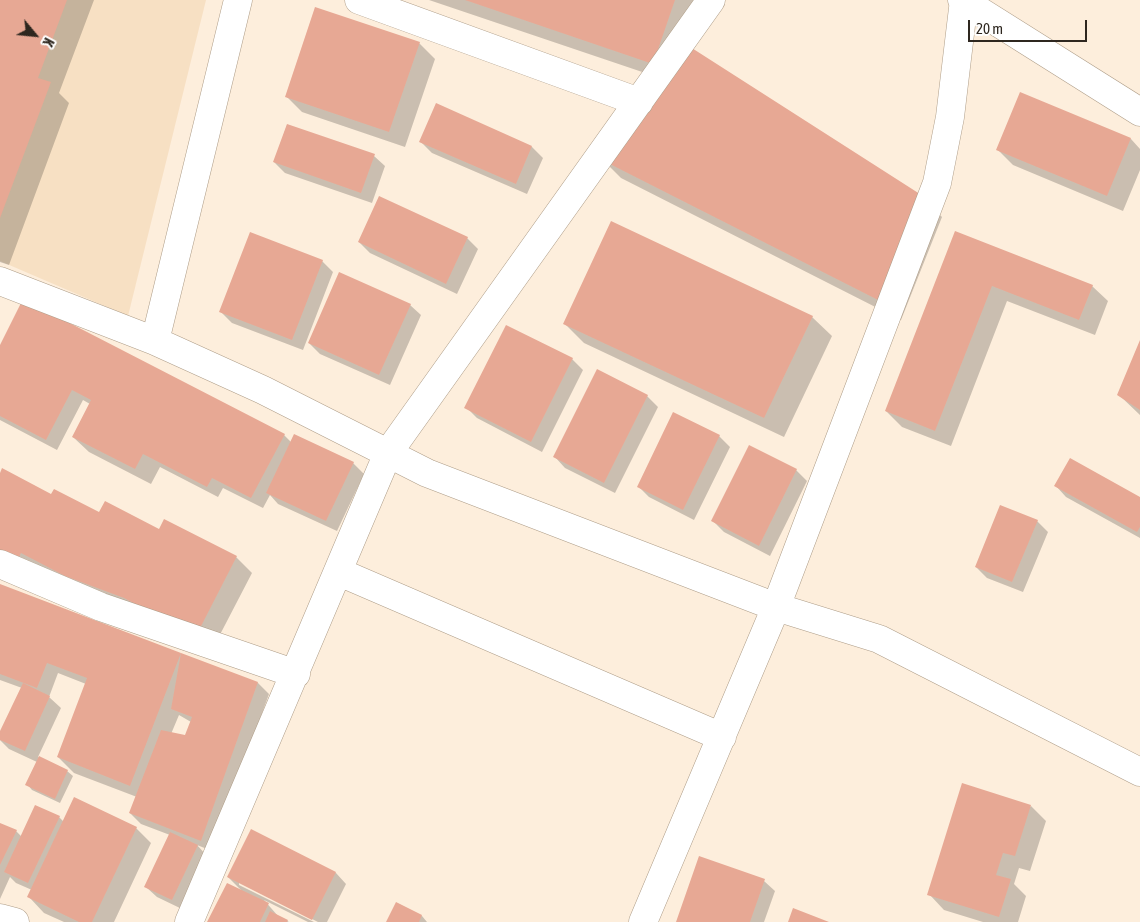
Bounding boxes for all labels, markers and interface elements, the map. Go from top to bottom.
north arrow [10,10,60,60]
scale bar [970,10,1089,42]
text: 20 m [976,20,1003,37]
text: K [40,35,57,49]

